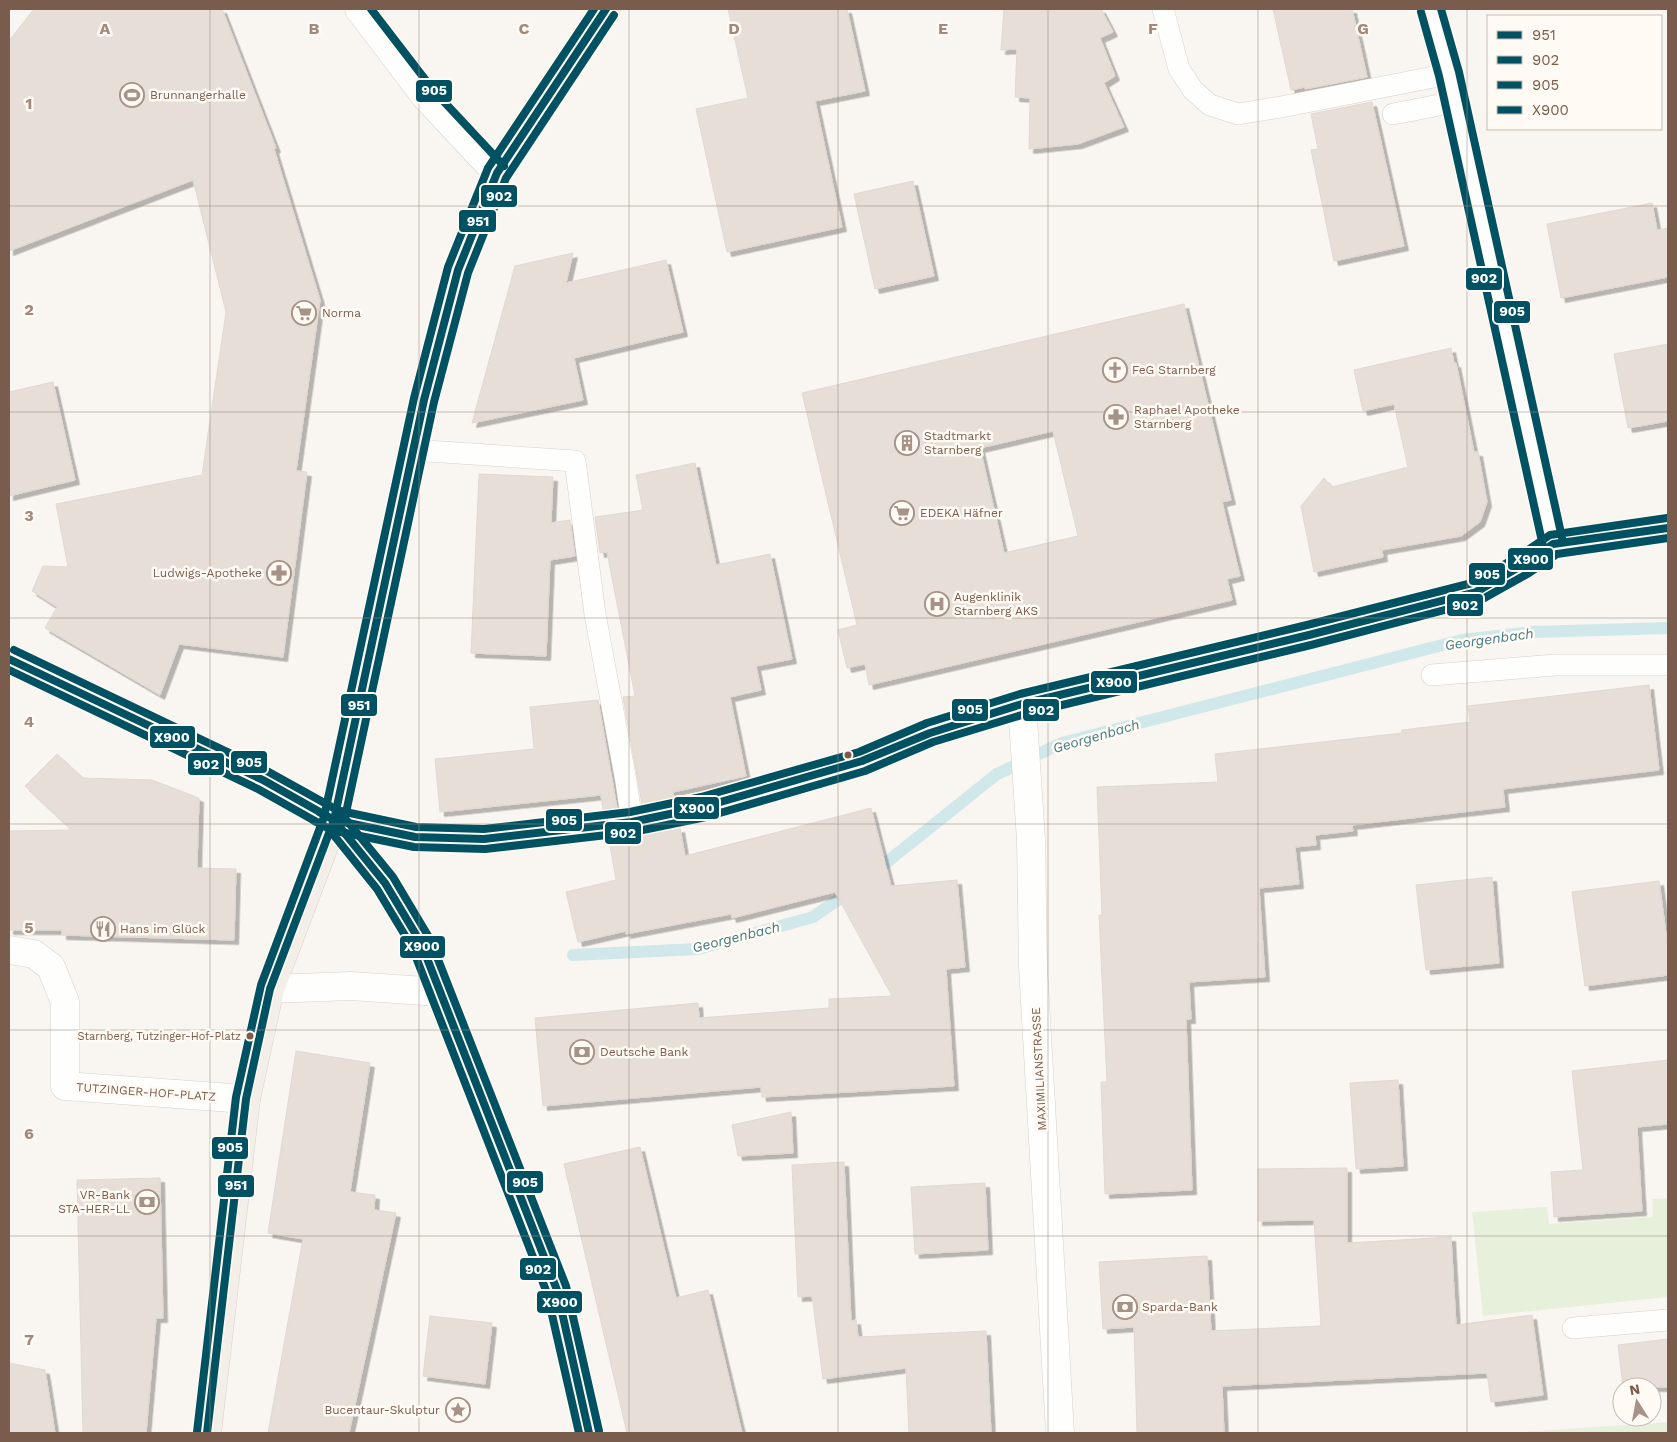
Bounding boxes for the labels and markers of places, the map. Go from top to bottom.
sports icon: Brunnangerhalle [119,82,145,108]
place label: Brunnangerhalle [150,88,246,102]
supermarket icon: Norma [291,300,317,326]
place label: Norma [322,306,361,320]
church icon: FeG Starnberg [1102,357,1128,383]
place label: FeG Starnberg [1132,363,1216,377]
place label: Raphael Apotheke Starnberg [1134,403,1240,431]
pharmacy icon: Raphael Apotheke Starnberg [1103,404,1129,430]
place label: Stadtmarkt Starnberg [924,429,991,457]
building icon: Stadtmarkt Starnberg [894,430,920,456]
supermarket icon: EDEKA Häfner [889,500,915,526]
place label: EDEKA Häfner [920,506,1003,520]
pharmacy icon: Ludwigs-Apotheke [266,560,292,586]
place label: Ludwigs-Apotheke [153,566,262,580]
place label: Augenklinik Starnberg AKS [954,590,1038,618]
hospital icon: Augenklinik Starnberg AKS [924,591,950,617]
unlabelled marker [843,750,853,760]
restaurant icon: Hans im Glück [90,916,116,942]
place label: Hans im Glück [120,922,206,936]
place label: Starnberg, Tutzinger-Hof-Platz [77,1030,241,1043]
marker: Starnberg, Tutzinger-Hof-Platz [245,1031,255,1041]
bank icon: Deutsche Bank [569,1039,595,1065]
place label: Deutsche Bank [600,1045,689,1059]
place label: VR-Bank STA-HER-LL [58,1188,130,1216]
bank icon: VR-Bank STA-HER-LL [134,1189,160,1215]
bank icon: Sparda-Bank [1112,1294,1138,1320]
place label: Sparda-Bank [1142,1300,1218,1314]
place icon: Bucentaur-Skulptur [445,1397,471,1423]
place label: Bucentaur-Skulptur [324,1403,440,1417]

